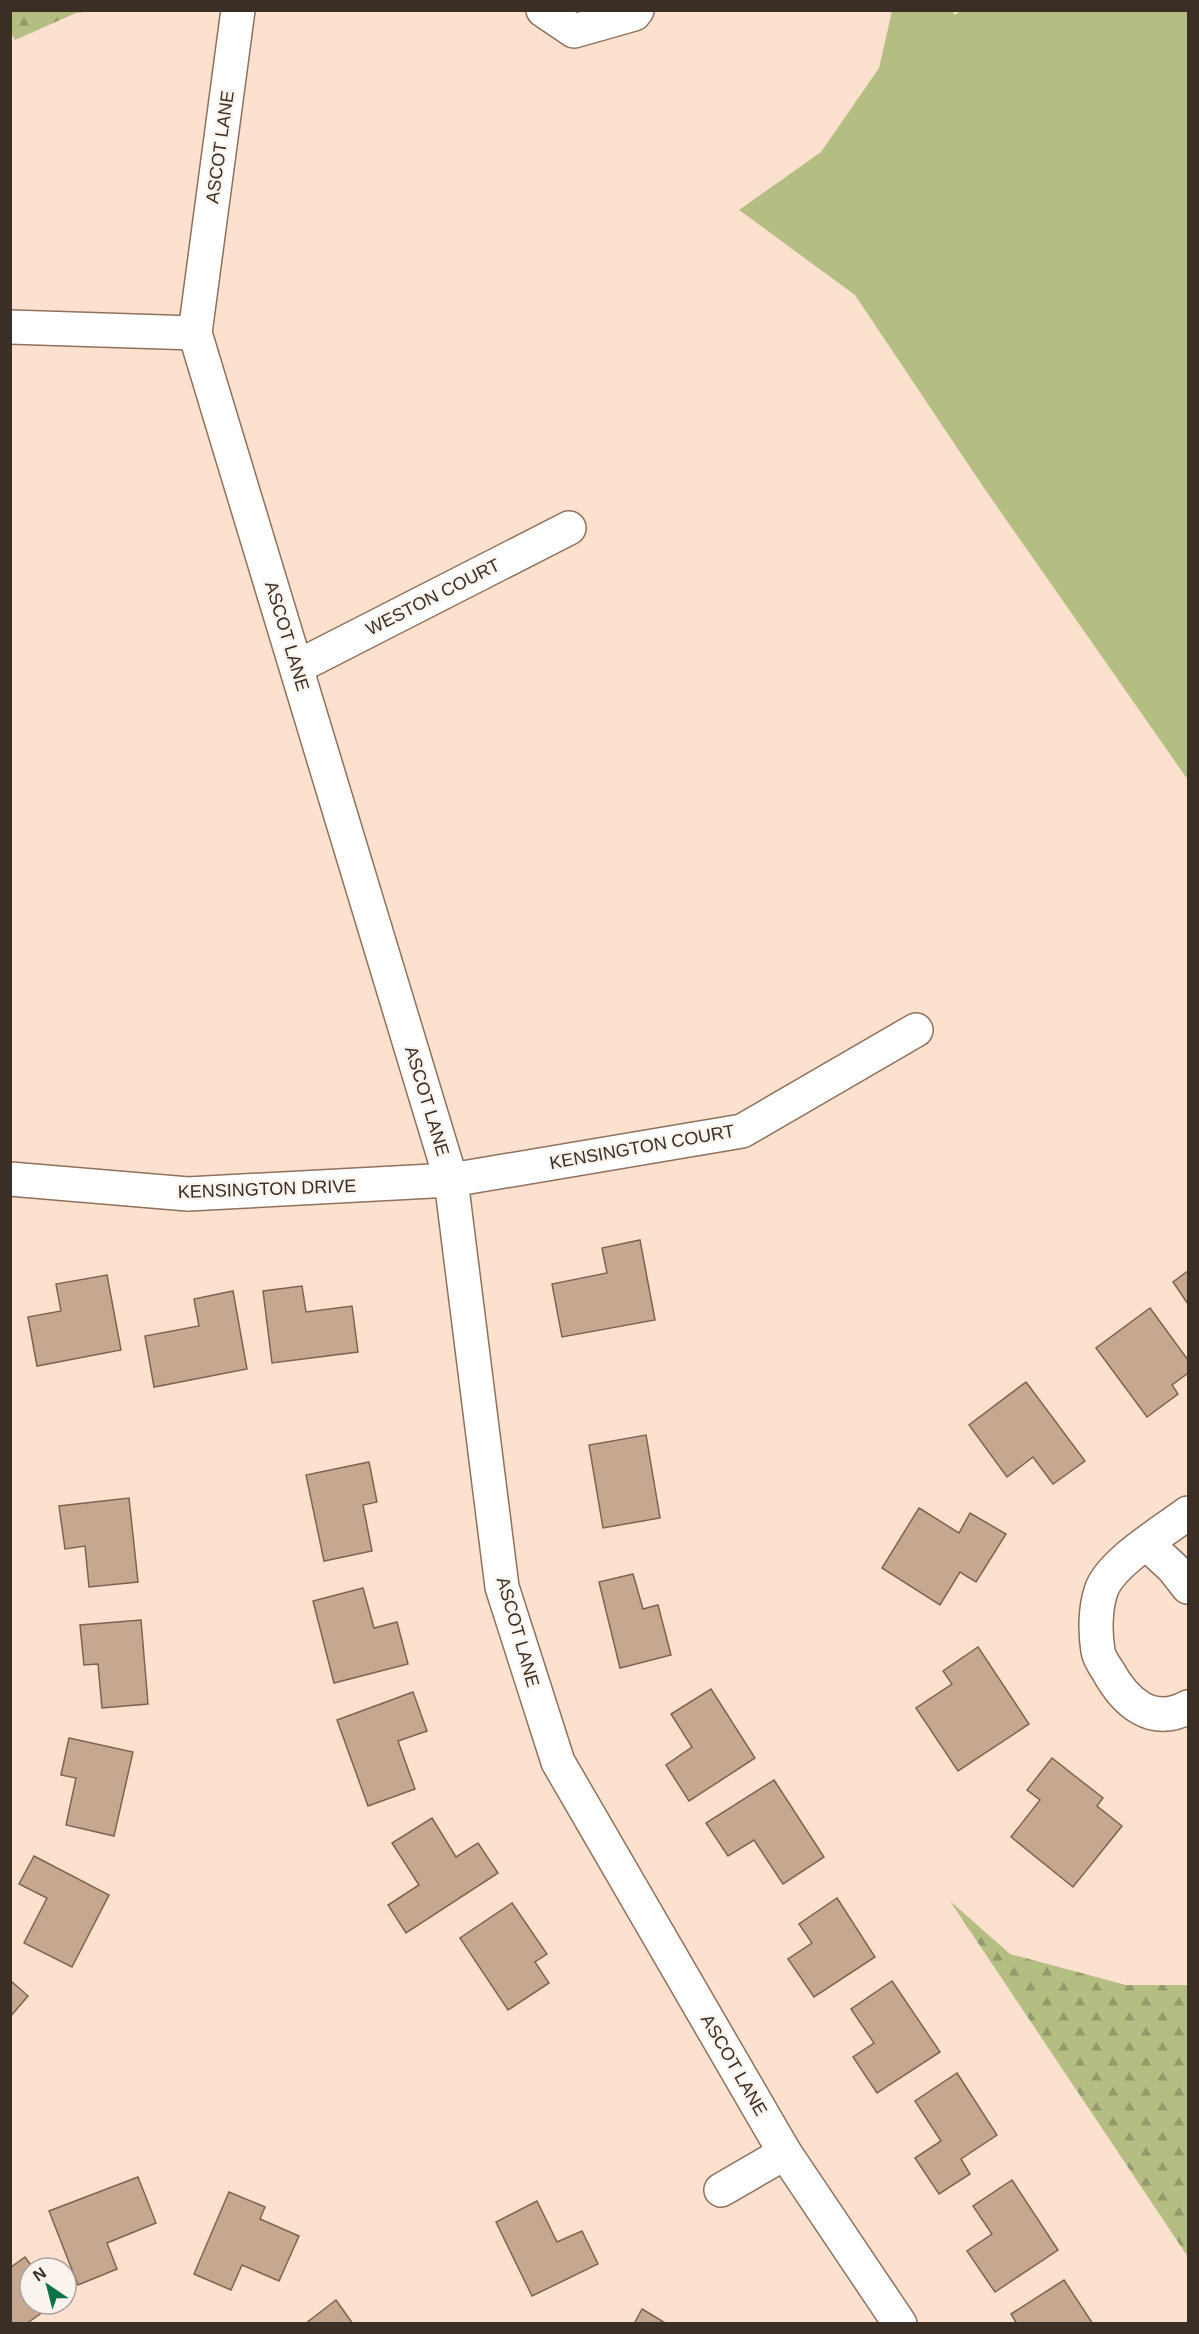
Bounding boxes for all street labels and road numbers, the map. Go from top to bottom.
street label: ASCOT LANE [202,89,238,205]
street label: WESTON COURT [363,555,503,639]
street label: ASCOT LANE [261,579,313,693]
street label: ASCOT LANE [401,1044,453,1158]
street label: KENSINGTON COURT [548,1121,736,1173]
street label: KENSINGTON DRIVE [177,1176,357,1202]
street label: ASCOT LANE [493,1575,543,1689]
street label: ASCOT LANE [697,2011,771,2119]

